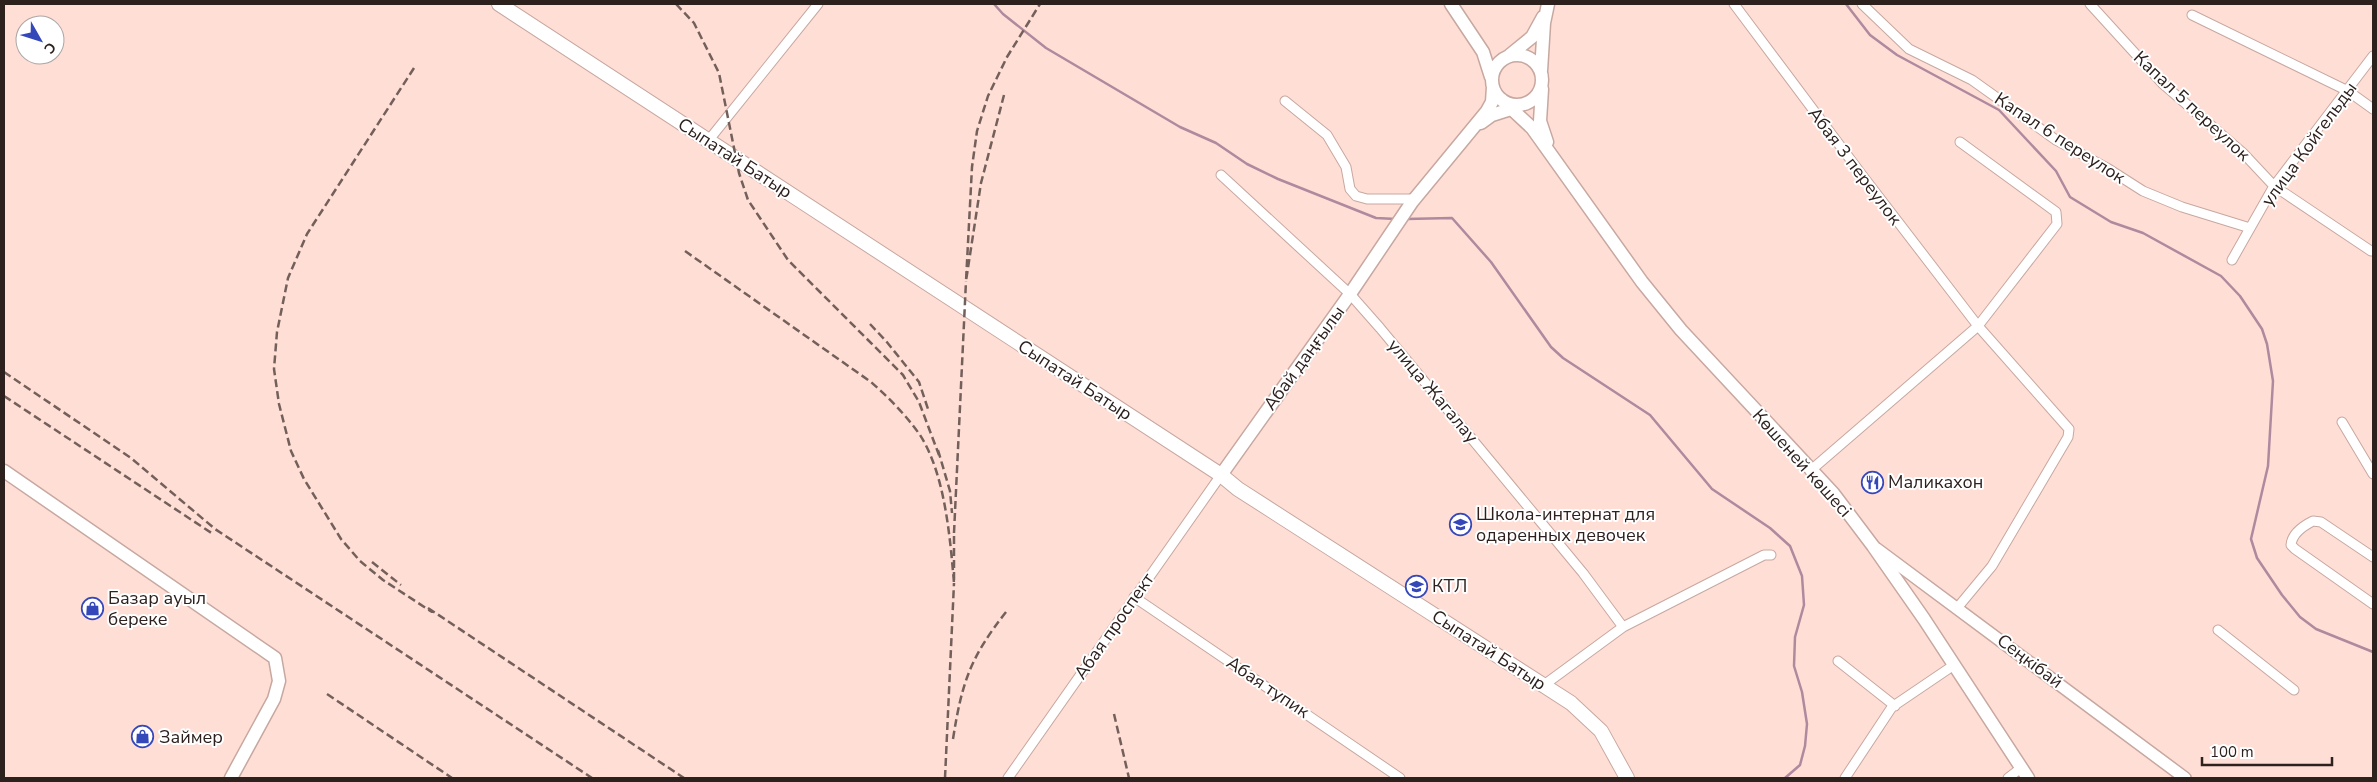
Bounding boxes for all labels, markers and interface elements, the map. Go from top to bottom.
north arrow [15,15,65,65]
text: С [39,38,60,58]
street label: Капал 5 переулок [2128,46,2256,167]
street label: улица Койгельды [2256,77,2362,211]
street label: Капал 6 переулок [1990,87,2130,190]
street label: Абая 3 переулок [1803,102,1908,230]
street label: Сыпатай Батыр [673,112,797,204]
street label: Абай даңғылы [1258,301,1350,415]
street label: Сыпатай Батыр [1013,334,1137,426]
street label: улица Жагалау [1382,334,1484,449]
street label: Көшеней көшесі [1747,404,1857,522]
restaurant icon: Маликахон [1860,470,1884,494]
place label: Маликахон [1888,470,1983,494]
place label: Школа-интернат для одаренных девочек [1476,502,1655,547]
school or university icon: Школа-интернат для одаренных девочек [1448,512,1472,536]
street label: Абая проспект [1068,568,1160,684]
school or university icon: КТЛ [1404,574,1428,598]
place label: КТЛ [1432,574,1467,598]
place label: Базар ауыл береке [108,586,206,631]
shop icon: Базар ауыл береке [80,596,104,620]
street label: Сыпатай Батыр [1427,604,1551,696]
street label: Сеңкібай [1992,628,2068,694]
street label: Абая тупик [1222,651,1314,724]
shop icon: Займер [131,725,155,749]
place label: Займер [159,725,223,749]
scale bar [2202,734,2332,766]
text: 100 m [2210,742,2254,762]

